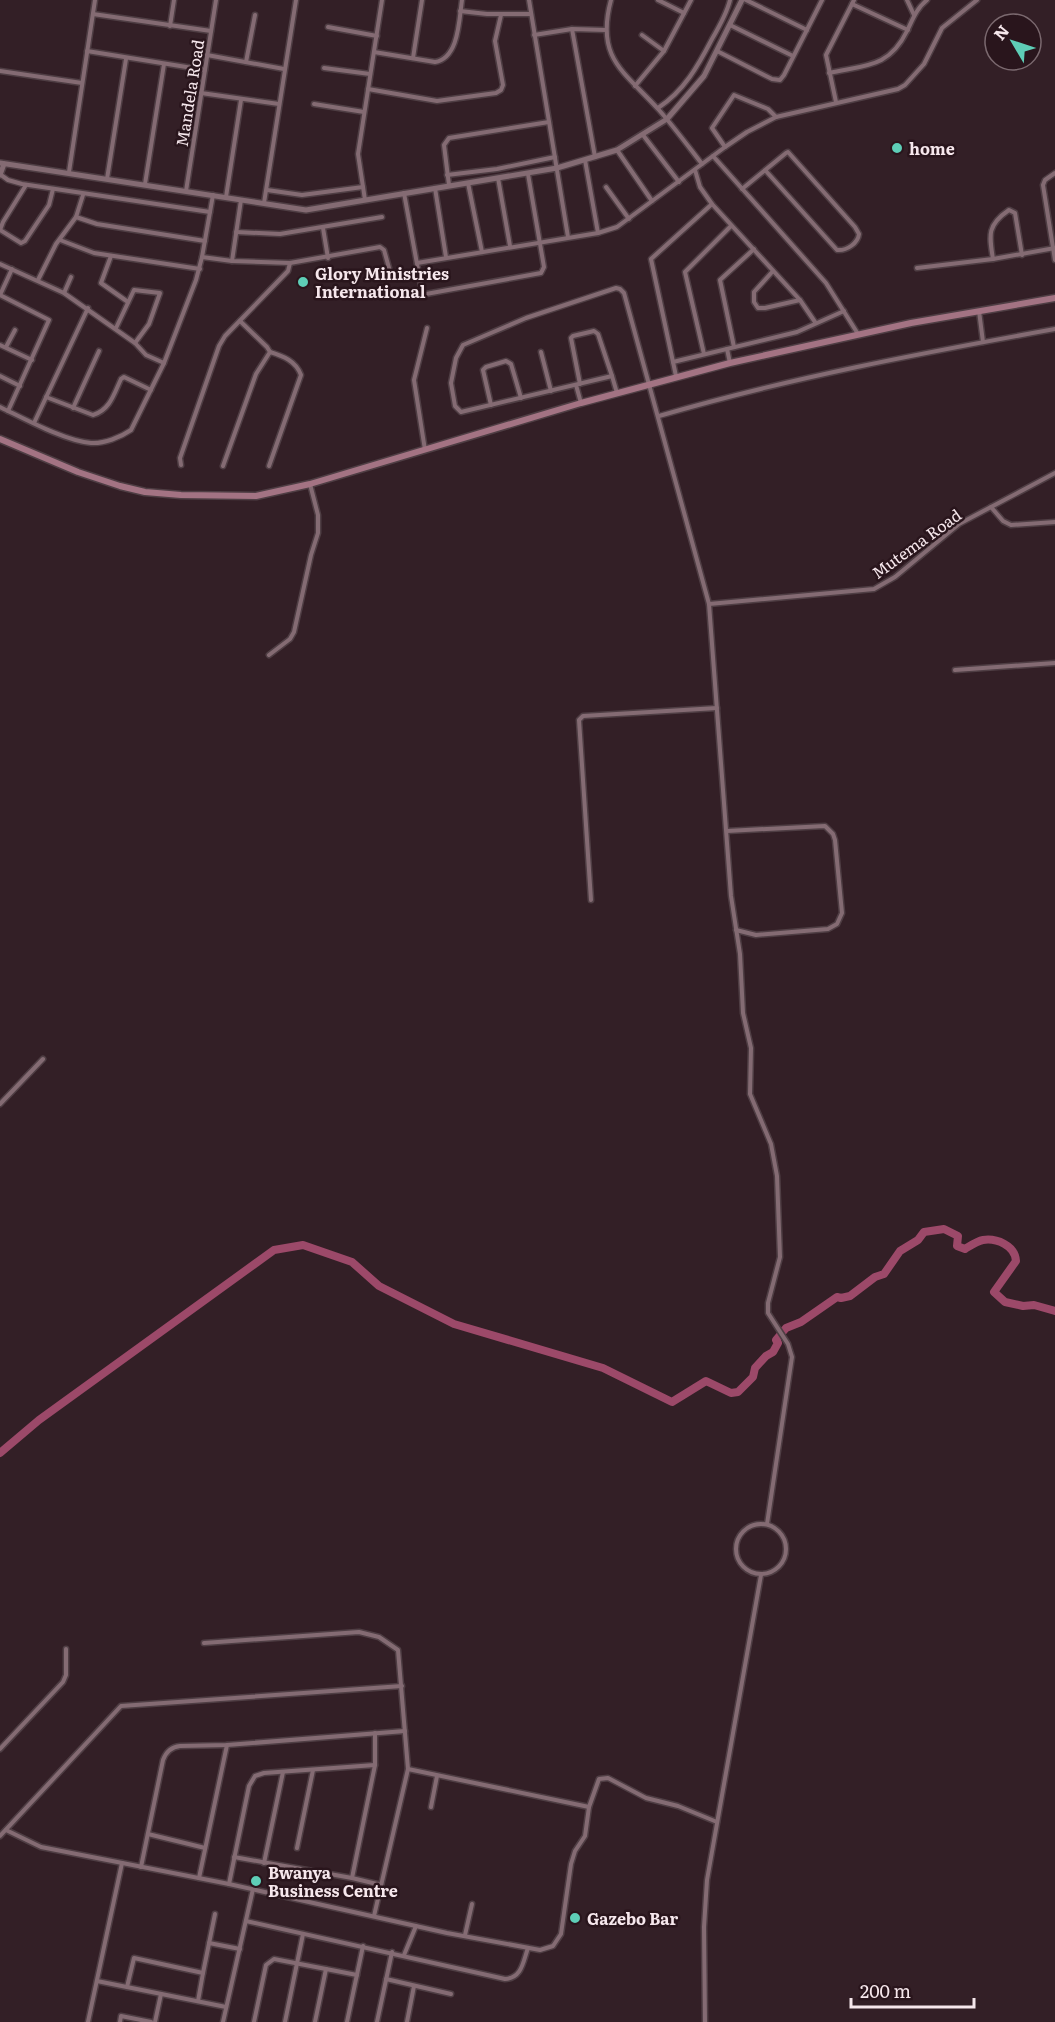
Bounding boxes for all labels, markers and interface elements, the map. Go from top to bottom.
north arrow [983,12,1043,72]
text: N [987,19,1014,45]
street label: Mandela Road [169,37,209,148]
place label: home [909,136,955,160]
marker: home [890,141,904,155]
place label: Glory Ministries International [315,261,449,303]
marker: Glory Ministries International [296,275,310,289]
street label: Mutema Road [866,502,966,584]
place label: Bwanya Business Centre [268,1860,398,1902]
marker: Bwanya Business Centre [249,1874,263,1888]
place label: Gazebo Bar [587,1906,678,1930]
marker: Gazebo Bar [568,1911,582,1925]
scale bar [851,1971,974,2009]
text: 200 m [860,1977,911,2004]

